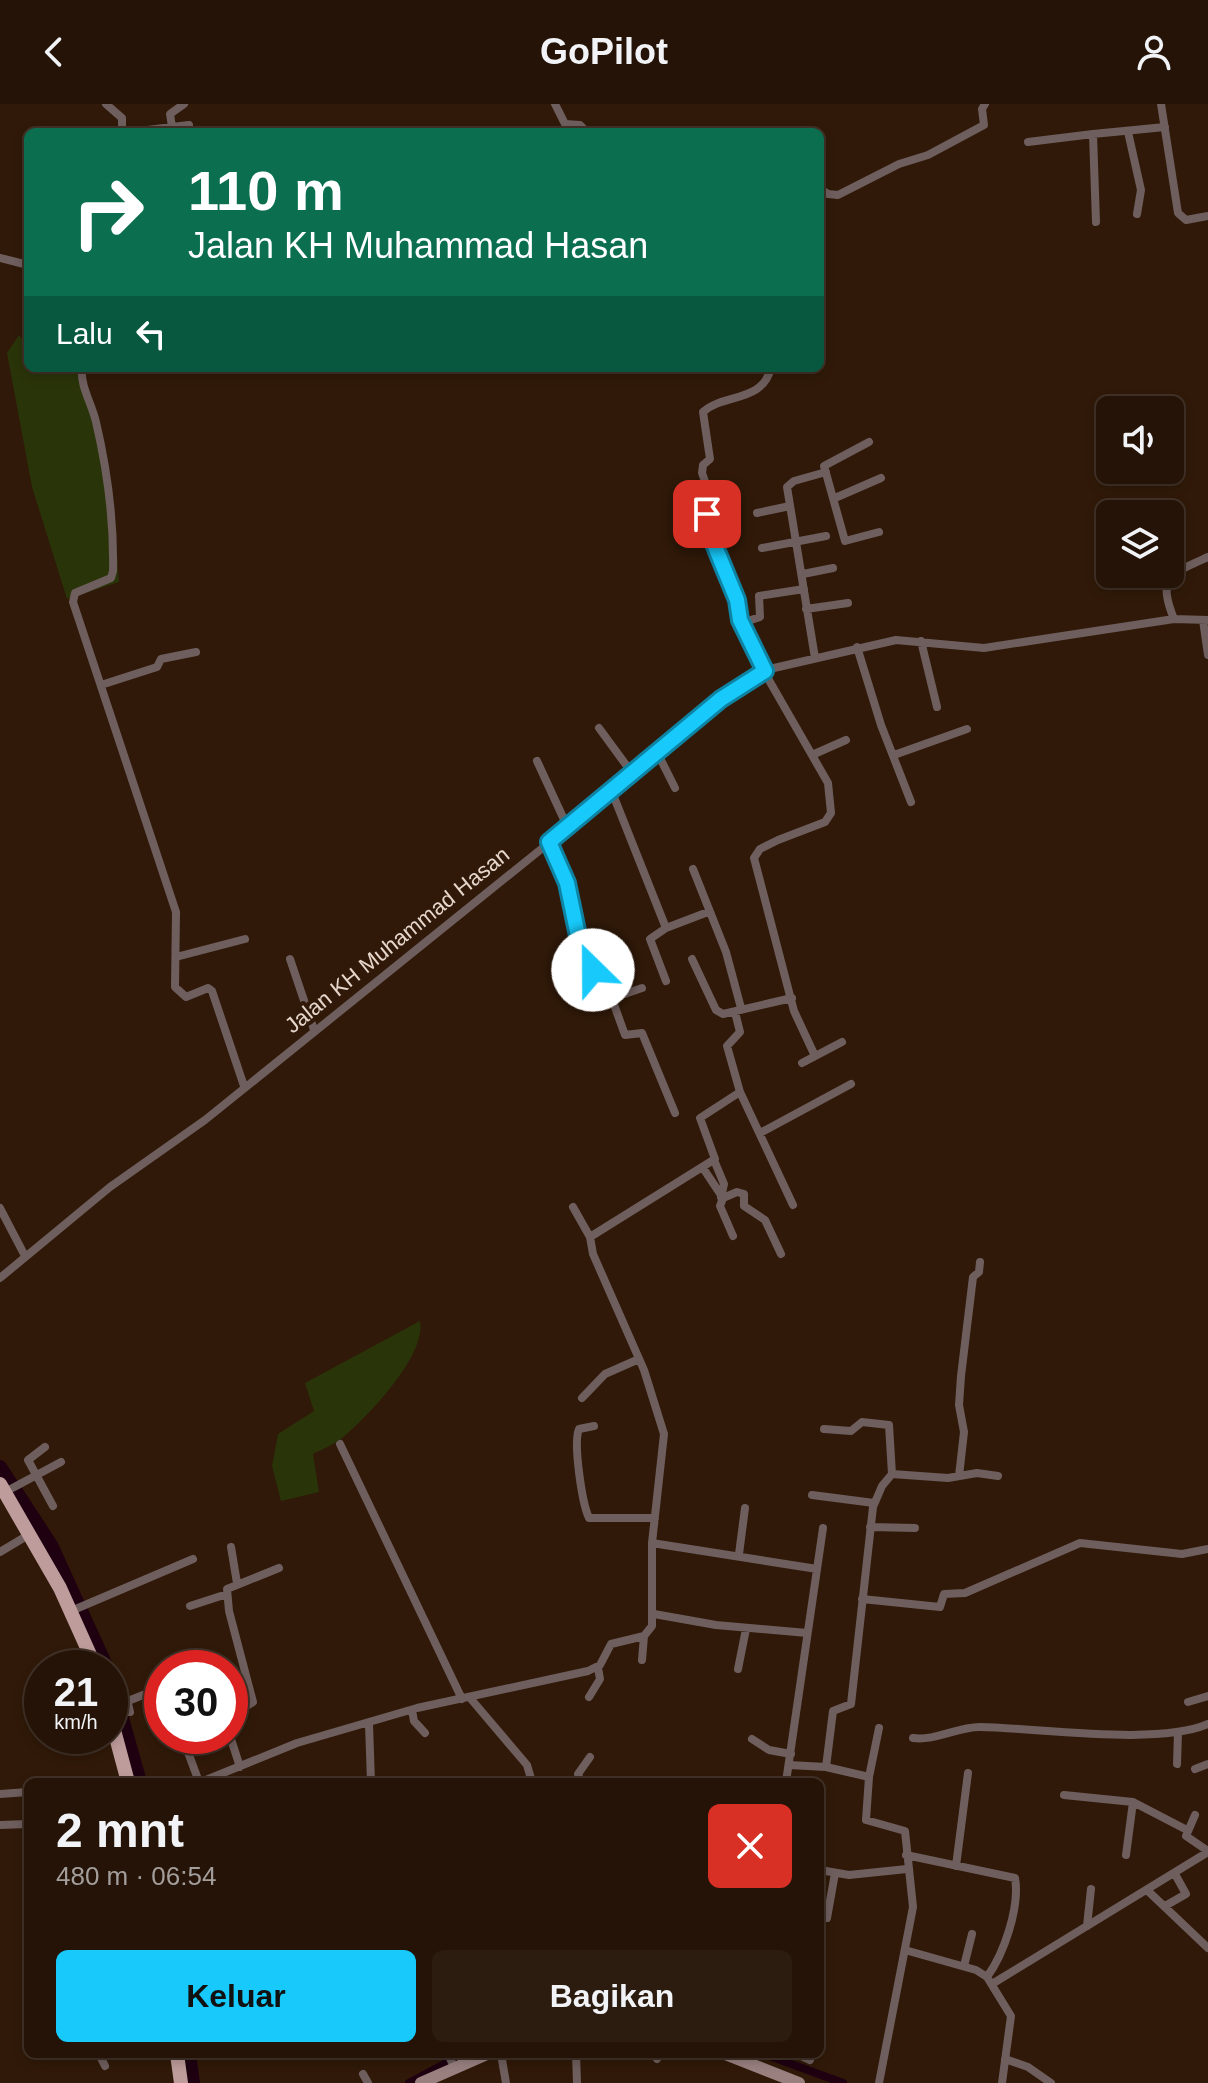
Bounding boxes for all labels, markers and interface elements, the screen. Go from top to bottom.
icon: back [32,30,76,74]
icon: person [1132,30,1176,74]
text: GoPilot [540,31,668,72]
text: 110 m [188,159,344,222]
icon: right [56,160,160,264]
text: Jalan KH Muhammad Hasan [188,225,648,266]
icon: left [129,312,173,356]
text: Lalu [56,317,113,350]
map controls [1096,396,1184,588]
button: sound [1096,396,1184,484]
pin [673,480,741,548]
icon: arrive [685,492,729,536]
button: layers [1096,500,1184,588]
street label: Jalan KH Muhammad Hasan [280,842,514,1038]
position arrow [551,928,635,1012]
speed limit sign: 30 [144,1650,248,1754]
text: 21 [54,1670,98,1714]
text: km/h [54,1711,98,1733]
text: 2 mnt [56,1804,184,1857]
button: close [708,1804,792,1888]
text: 480 m · 06:54 [56,1861,216,1891]
button: Keluar [56,1950,416,2042]
button: Bagikan [432,1950,792,2042]

